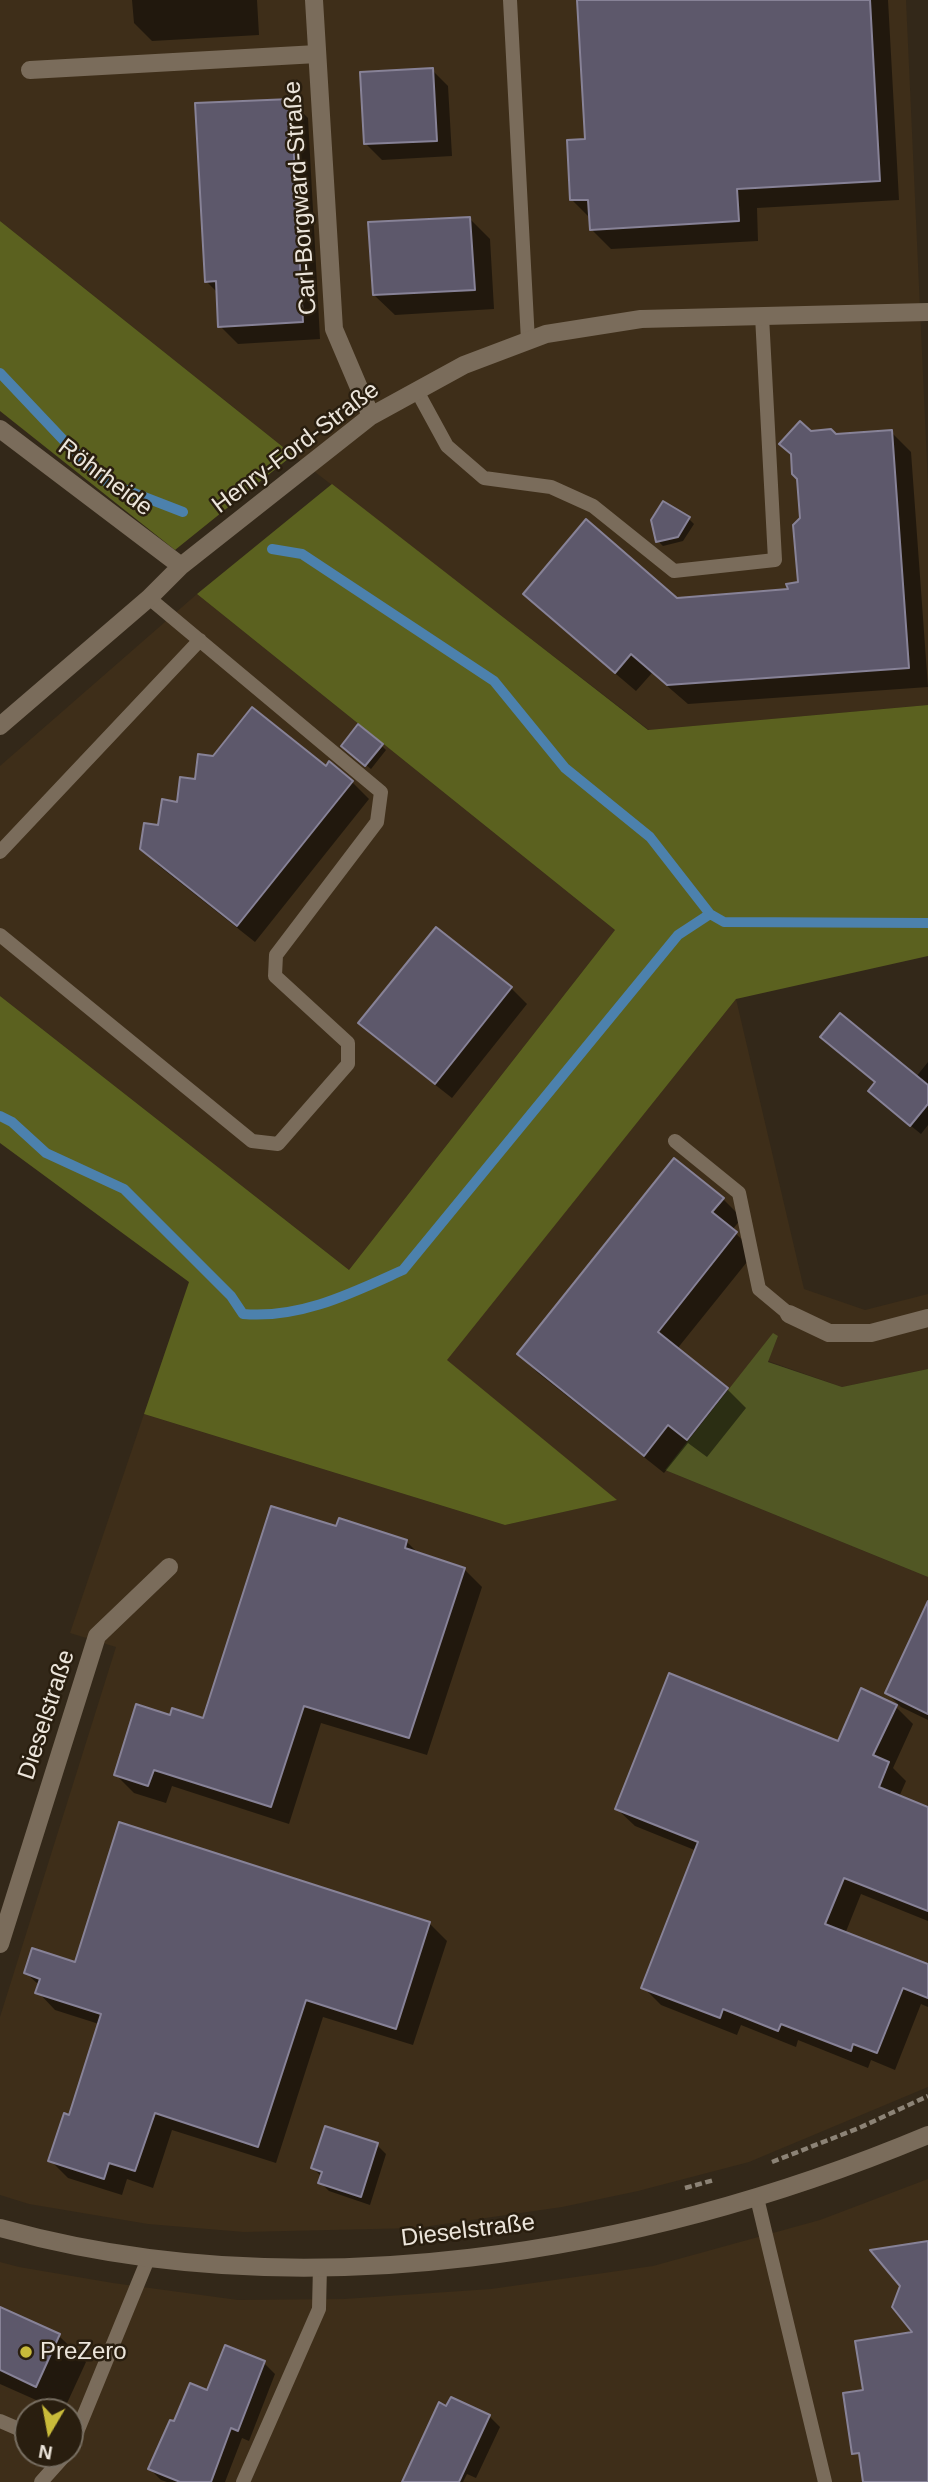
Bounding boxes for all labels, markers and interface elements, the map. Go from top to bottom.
street label: Carl-Borgward-Straße [278,80,324,316]
street label: Henry-Ford-Straße [207,376,385,520]
street label: Röhrheide [52,433,158,523]
street label: Dieselstraße [12,1646,82,1784]
street label: Dieselstraße [399,2208,537,2254]
place label: PreZero [40,2338,127,2366]
marker: PreZero [18,2344,34,2360]
north arrow [14,2398,84,2468]
text: N [37,2441,54,2464]

